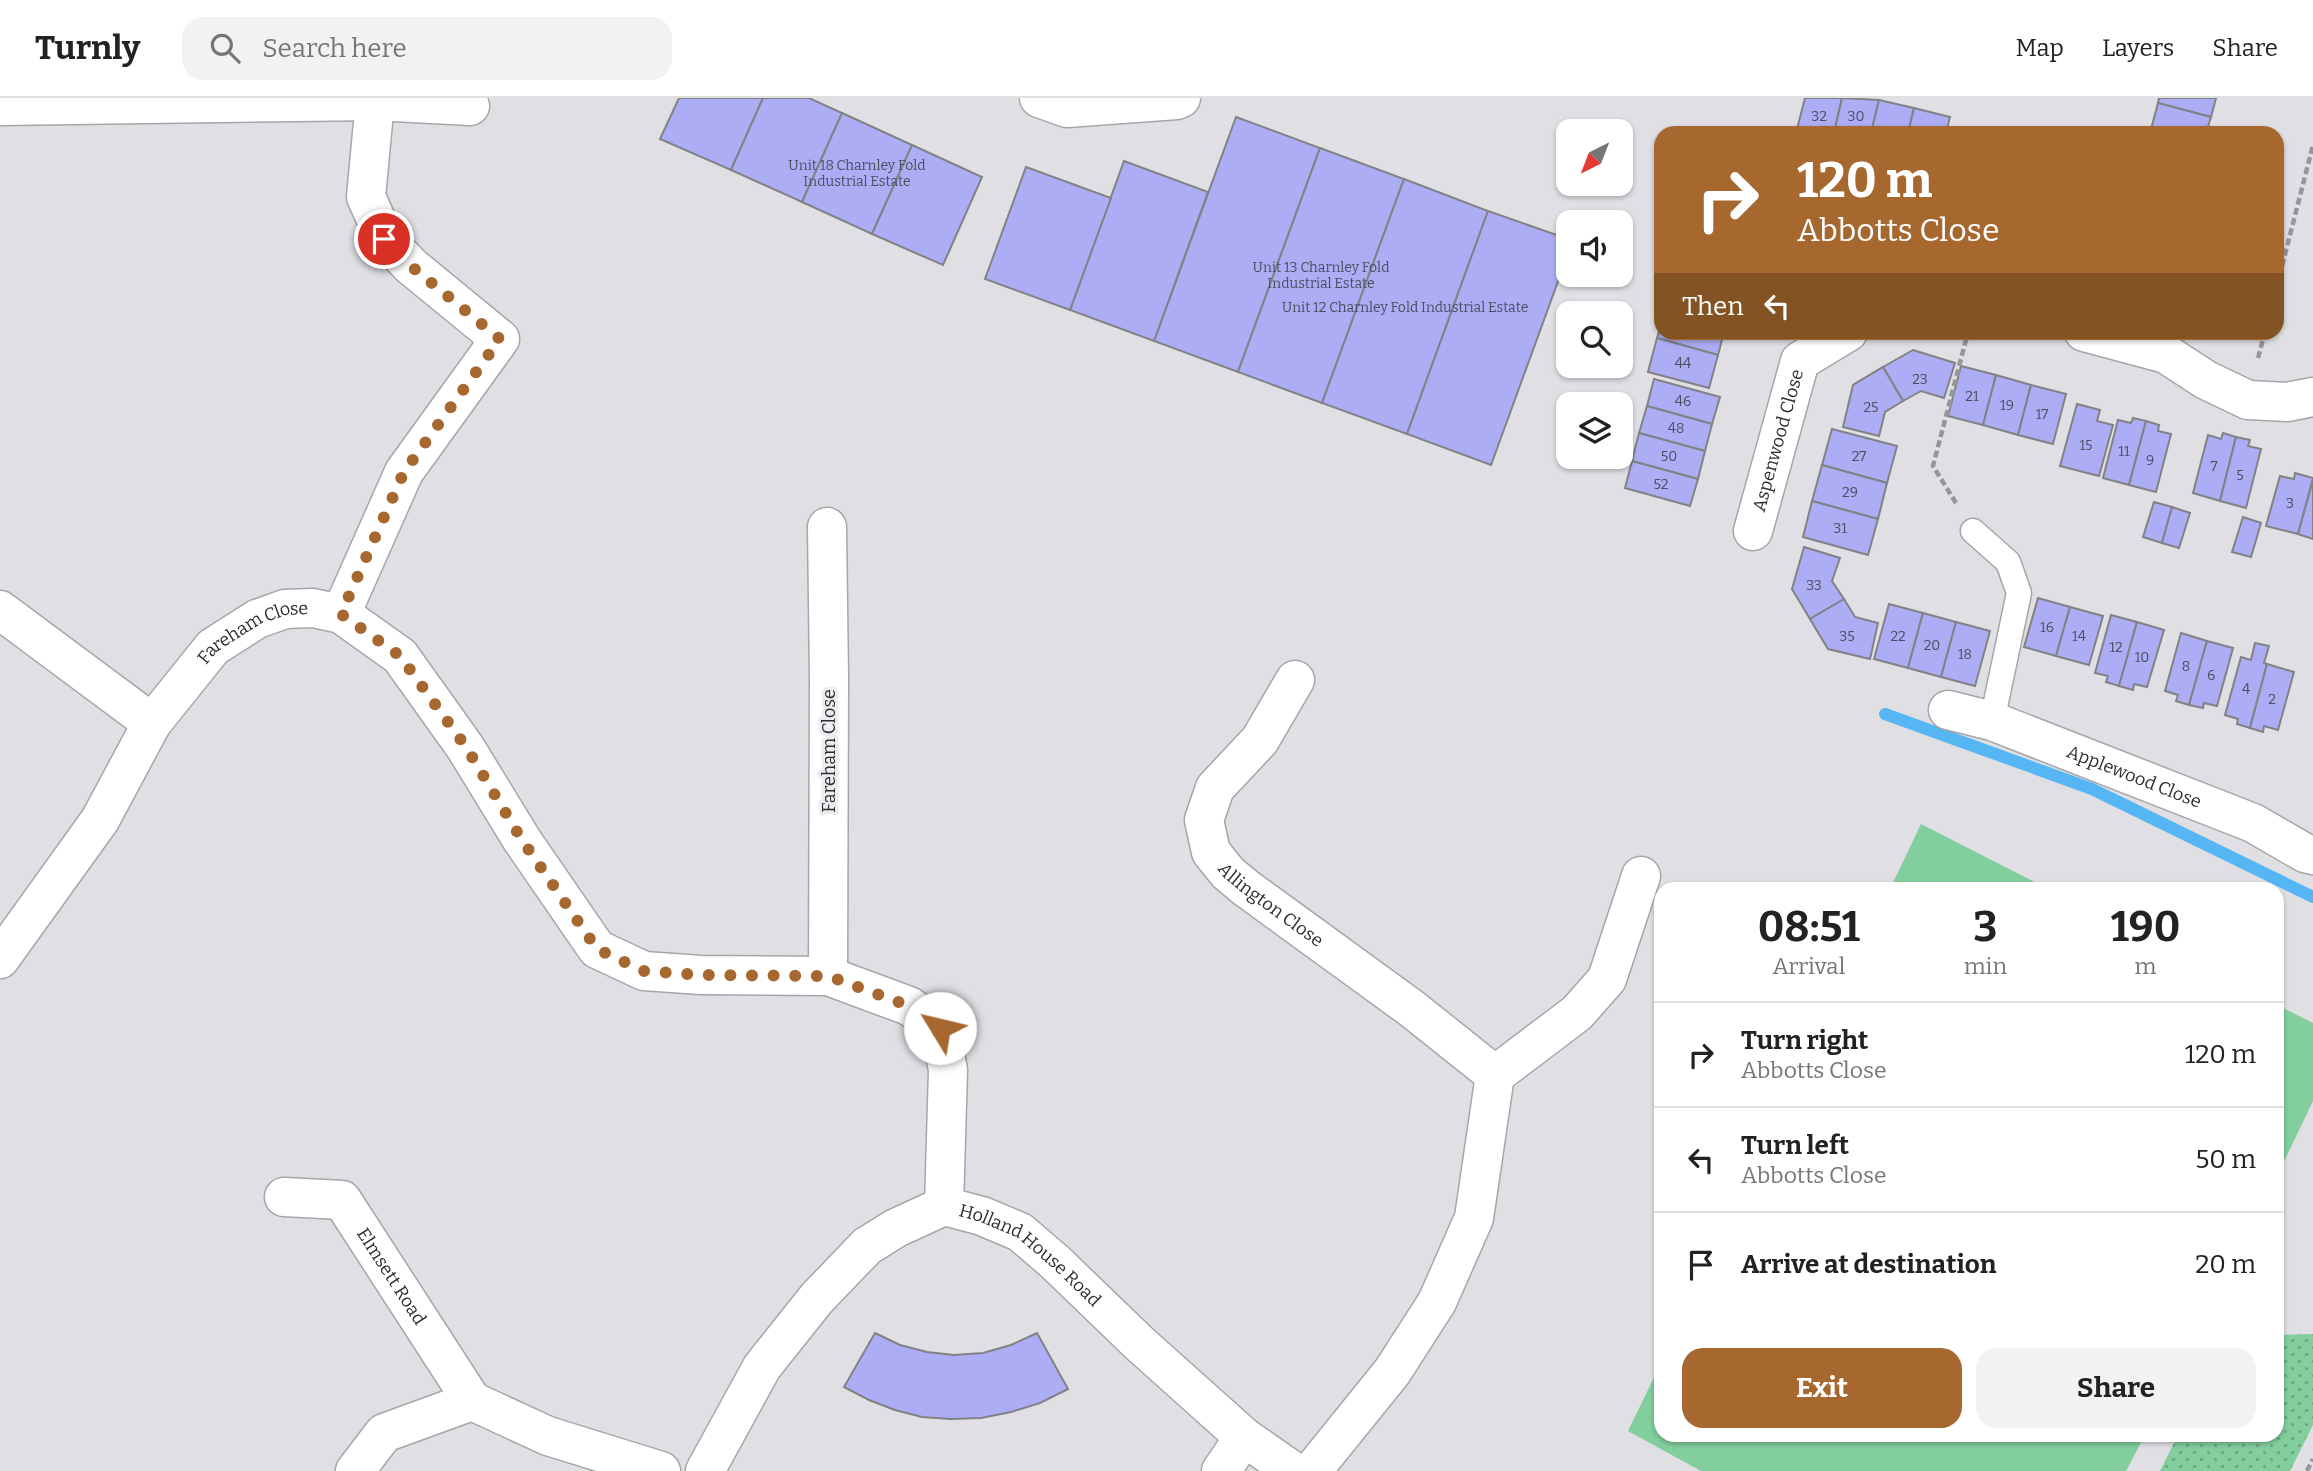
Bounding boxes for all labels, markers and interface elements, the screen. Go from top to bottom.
search box [182,17,672,80]
text: Turnly [35,28,140,68]
icon: search [206,29,244,67]
text: Search here [262,33,407,64]
text: Map [2016,34,2064,62]
text: Layers [2102,34,2174,62]
text: Share [2212,34,2278,62]
house number: 32 [1811,108,1827,125]
house number: 30 [1848,108,1864,125]
north arrow [1556,119,1633,196]
map controls [1556,119,1633,469]
text: 120 m [1797,151,1932,210]
icon: right [1682,154,1773,245]
house number: Unit 18 Charnley Fold Industrial Estate [788,157,926,190]
pin [354,209,414,269]
button: sound [1556,210,1633,287]
text: Abbotts Close [1797,211,1999,249]
icon: arrive [365,220,403,258]
house number: Unit 13 Charnley Fold Industrial Estate [1253,259,1389,292]
icon: left [1758,287,1796,325]
text: Then [1682,291,1744,322]
house number: Unit 12 Charnley Fold Industrial Estate [1282,299,1528,316]
button: search [1556,301,1633,378]
house number: 44 [1675,355,1691,372]
street label: Aspenwood Close [1748,367,1808,514]
house number: 23 [1912,371,1928,388]
house number: 21 [1965,388,1979,405]
button: layers [1556,392,1633,469]
house number: 46 [1675,393,1691,410]
house number: 19 [2000,397,2014,414]
house number: 25 [1863,399,1879,416]
house number: 17 [2036,406,2048,423]
house number: 48 [1668,420,1684,437]
house number: 15 [2079,437,2093,454]
house number: 11 [2118,443,2130,460]
house number: 50 [1661,448,1677,465]
house number: 27 [1852,448,1866,465]
house number: 9 [2146,452,2154,469]
house number: 7 [2210,458,2218,475]
house number: 5 [2236,467,2244,484]
house number: 52 [1654,476,1668,493]
house number: 29 [1842,484,1858,501]
house number: 3 [2286,495,2294,512]
house number: 31 [1833,520,1847,537]
house number: 33 [1806,577,1822,594]
street label: Fareham Close [193,597,309,668]
house number: 16 [2040,619,2054,636]
house number: 35 [1839,628,1855,645]
house number: 22 [1890,628,1906,645]
house number: 14 [2072,628,2086,645]
house number: 20 [1924,637,1940,654]
house number: 12 [2109,639,2123,656]
house number: 18 [1958,646,1972,663]
house number: 10 [2135,649,2149,666]
house number: 8 [2182,658,2190,675]
house number: 6 [2207,667,2215,684]
house number: 4 [2242,681,2250,698]
street label: Fareham Close [818,689,840,813]
house number: 2 [2268,691,2276,708]
street label: Applewood Close [2064,740,2205,813]
street label: Allington Close [1213,858,1328,952]
text: 08:51 [1758,902,1860,952]
text: 3 [1973,902,1997,952]
text: 190 [2111,902,2180,952]
text: Arrival [1772,952,1845,980]
text: min [1964,952,2007,980]
text: m [2135,952,2156,980]
position arrow [903,991,977,1065]
text: Turn right [1741,1025,1868,1056]
icon: right [1682,1036,1720,1074]
text: 120 m [2185,1039,2256,1070]
text: Abbotts Close [1741,1056,1886,1084]
text: Turn left [1741,1130,1849,1161]
icon: left [1682,1141,1720,1179]
text: 50 m [2195,1144,2256,1175]
text: Abbotts Close [1741,1161,1886,1189]
street label: Holland House Road [957,1199,1106,1311]
street label: Elmsett Road [352,1224,431,1329]
icon: arrive [1682,1246,1720,1284]
text: Arrive at destination [1741,1249,1996,1280]
text: 20 m [2195,1249,2256,1280]
button: Exit [1682,1348,1962,1428]
button: Share [1976,1348,2256,1428]

